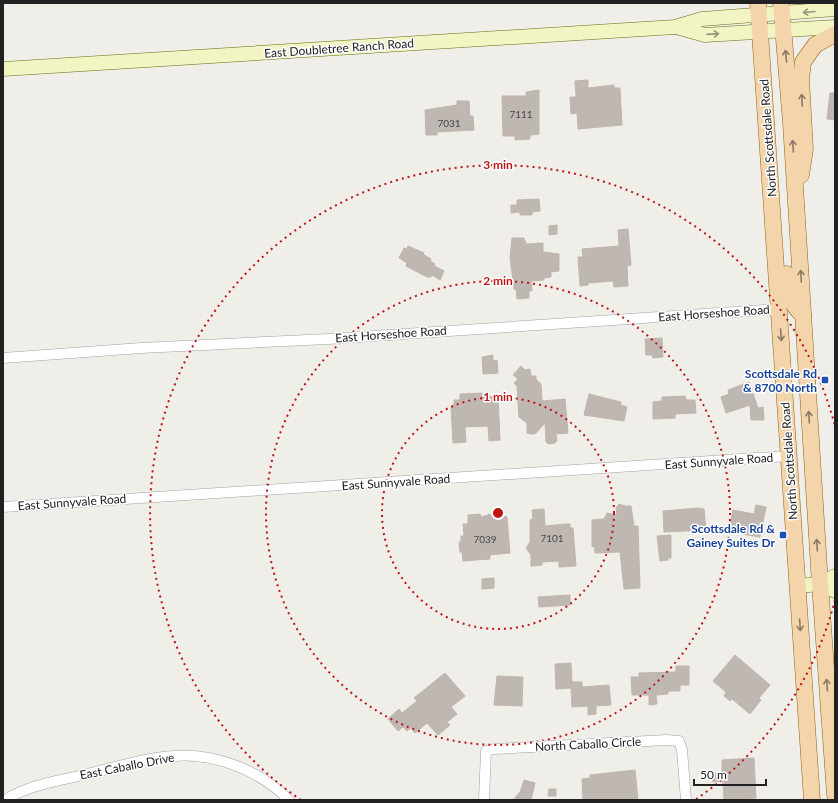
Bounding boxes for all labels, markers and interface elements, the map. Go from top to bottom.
one-way arrow [803,8,816,15]
one-way arrow [706,31,719,38]
street label: East Doubletree Ranch Road [264,35,414,61]
one-way arrow [782,50,789,63]
street label: North Scottsdale Road [756,79,780,197]
one-way arrow [798,94,805,107]
house number: 7111 [509,108,533,120]
house number: 7031 [437,117,461,129]
one-way arrow [789,140,796,153]
text: 3 min [483,157,513,172]
one-way arrow [797,270,804,283]
text: 2 min [483,273,513,288]
street label: East Horseshoe Road [658,302,770,324]
street label: East Horseshoe Road [335,323,447,345]
one-way arrow [777,328,784,341]
place label: Scottsdale Rd & 8700 North [743,366,817,395]
marker: Scottsdale Rd & 8700 North [820,375,830,385]
text: 1 min [483,389,513,404]
street label: North Scottsdale Road [777,402,801,520]
one-way arrow [806,411,813,424]
street label: East Sunnyvale Road [664,450,774,472]
street label: East Sunnyvale Road [341,471,451,493]
street label: East Sunnyvale Road [17,491,127,513]
centre of rings [491,506,505,520]
place label: Scottsdale Rd & Gainey Suites Dr [686,521,776,550]
marker: Scottsdale Rd & Gainey Suites Dr [778,530,788,540]
house number: 7101 [540,532,564,544]
house number: 7039 [473,533,497,545]
one-way arrow [814,539,821,552]
one-way arrow [797,618,804,631]
one-way arrow [824,679,831,692]
street label: North Caballo Circle [535,734,641,754]
street label: East Caballo Drive [78,749,176,783]
scale bar [694,761,766,787]
text: 50 m [700,767,727,782]

